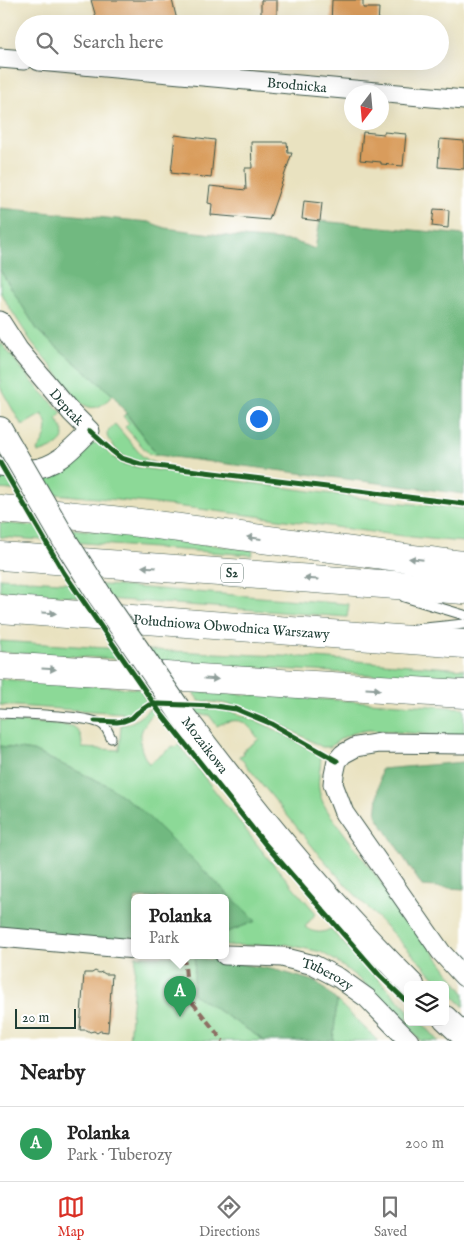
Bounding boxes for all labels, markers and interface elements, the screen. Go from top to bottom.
search box [15,15,449,70]
icon: search [33,29,61,57]
text: Search here [73,31,164,55]
street label: Brodnicka [266,74,329,97]
north arrow [344,85,389,130]
street label: Deptak [45,385,88,430]
your location [246,406,272,432]
one-way arrow [246,534,262,542]
one-way arrow [407,555,423,563]
one-way arrow [140,563,156,571]
road number: S2 [221,564,243,582]
one-way arrow [302,574,318,582]
one-way arrow [41,609,57,617]
street label: Południowa Obwodnica Warszawy [132,611,330,644]
one-way arrow [41,665,57,673]
one-way arrow [203,675,219,683]
one-way arrow [365,685,381,693]
street label: Mozaikowa [177,713,232,778]
popup [131,894,229,959]
text: Polanka [149,905,211,929]
text: Park [149,929,179,949]
street label: Tuberozy [300,954,357,995]
pin: A [164,976,196,1017]
map controls [404,981,449,1026]
button: layers [404,981,449,1026]
scale bar [15,1006,76,1029]
text: 20 m [22,1009,49,1027]
text: Nearby [20,1060,85,1087]
text: Polanka [67,1122,130,1146]
text: A [31,1134,41,1154]
text: 200 m [405,1134,444,1154]
text: Park · Tuberozy [67,1146,172,1166]
tab: Map [57,1193,85,1241]
tab: Directions [199,1193,260,1241]
tab: Saved [374,1193,407,1241]

